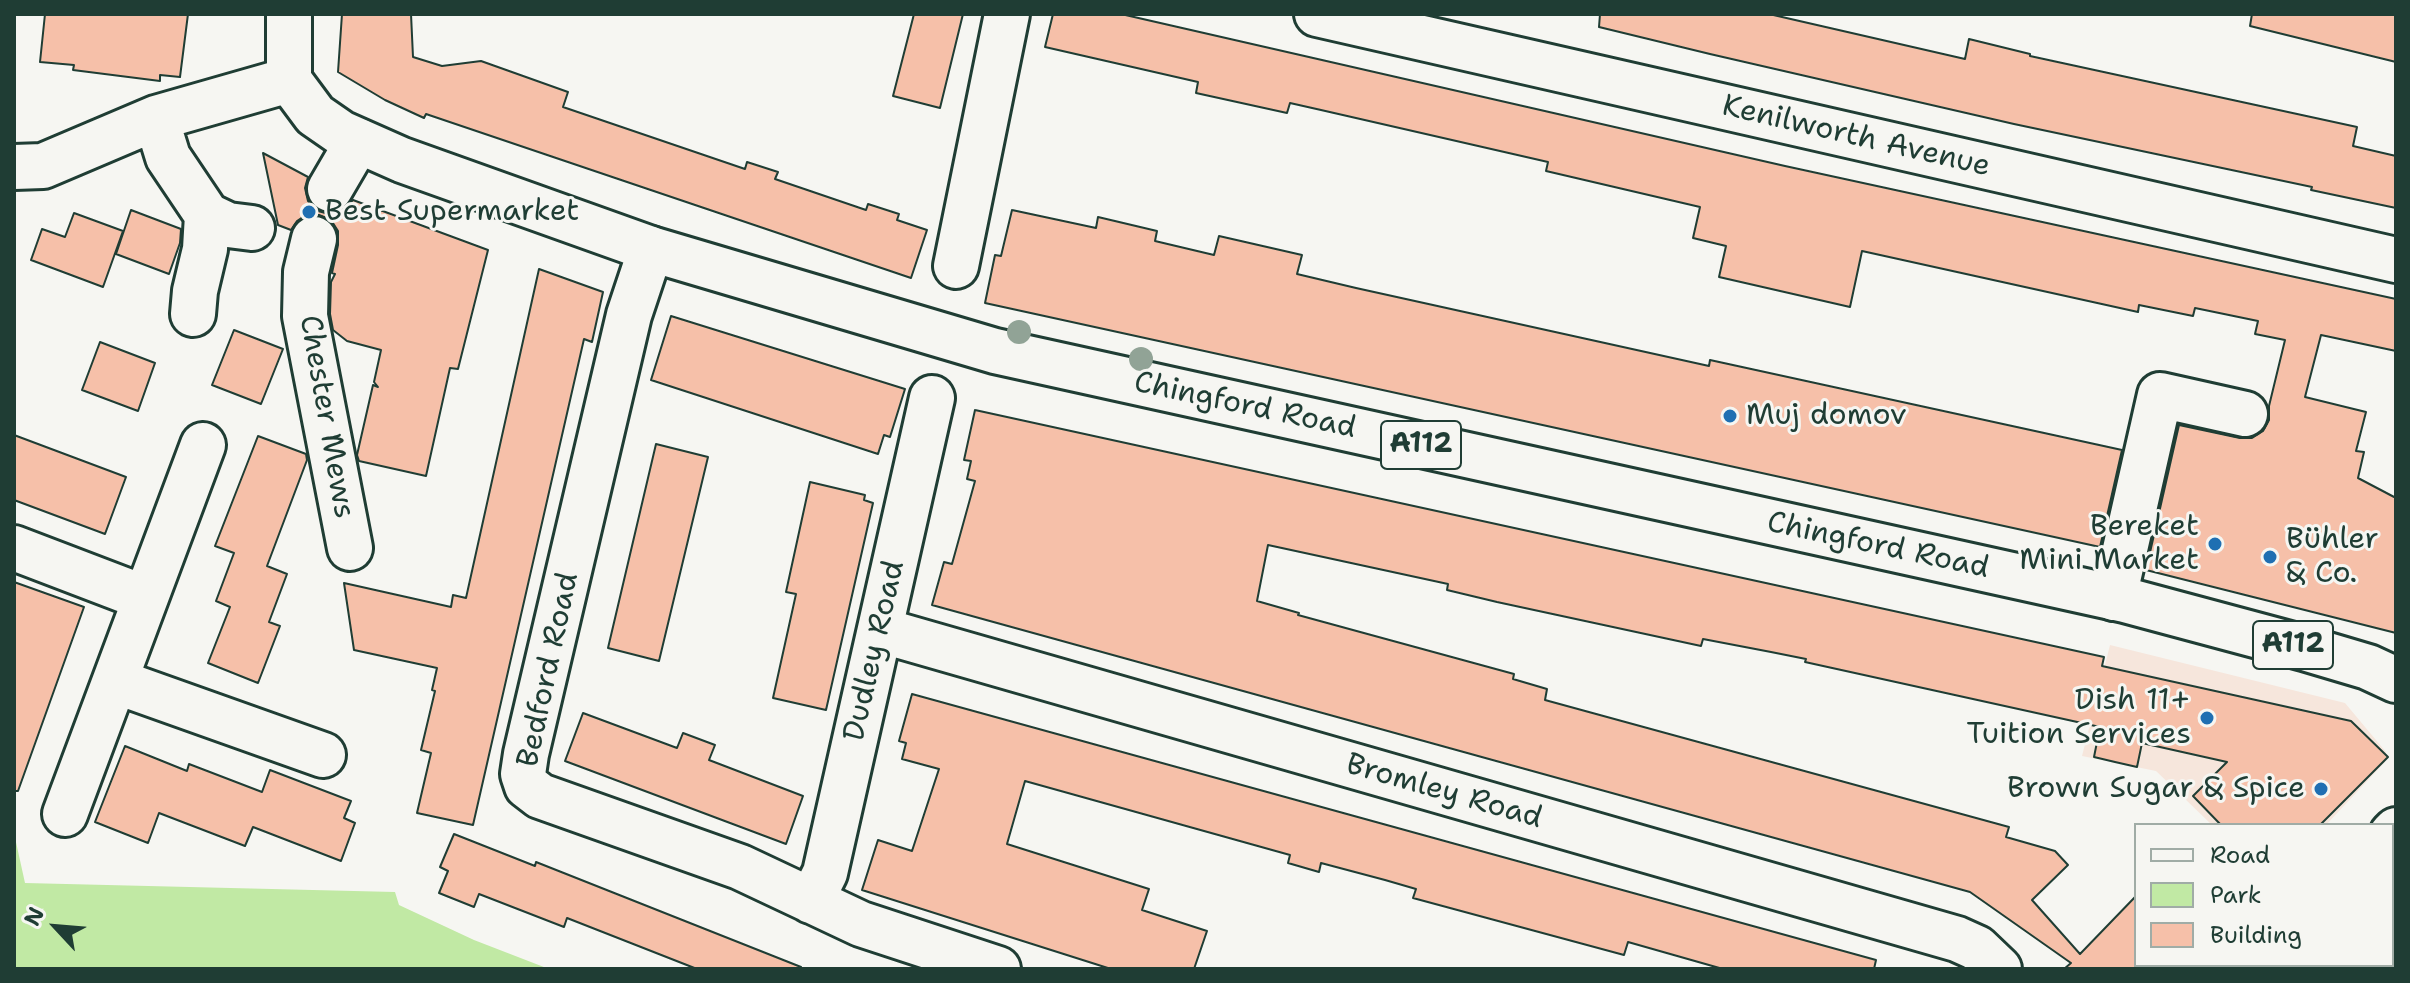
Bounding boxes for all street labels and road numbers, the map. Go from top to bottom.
street label: Kenilworth Avenue [1718,89,1994,185]
street label: Chester Mews [290,313,362,521]
street label: Chingford Road [1131,365,1359,447]
road number: A112 [1381,421,1461,469]
street label: Chingford Road [1764,505,1992,587]
street label: Dudley Road [837,557,913,745]
street label: Bedford Road [511,569,587,771]
road number: A112 [2253,621,2333,669]
street label: Bromley Road [1342,747,1546,837]

